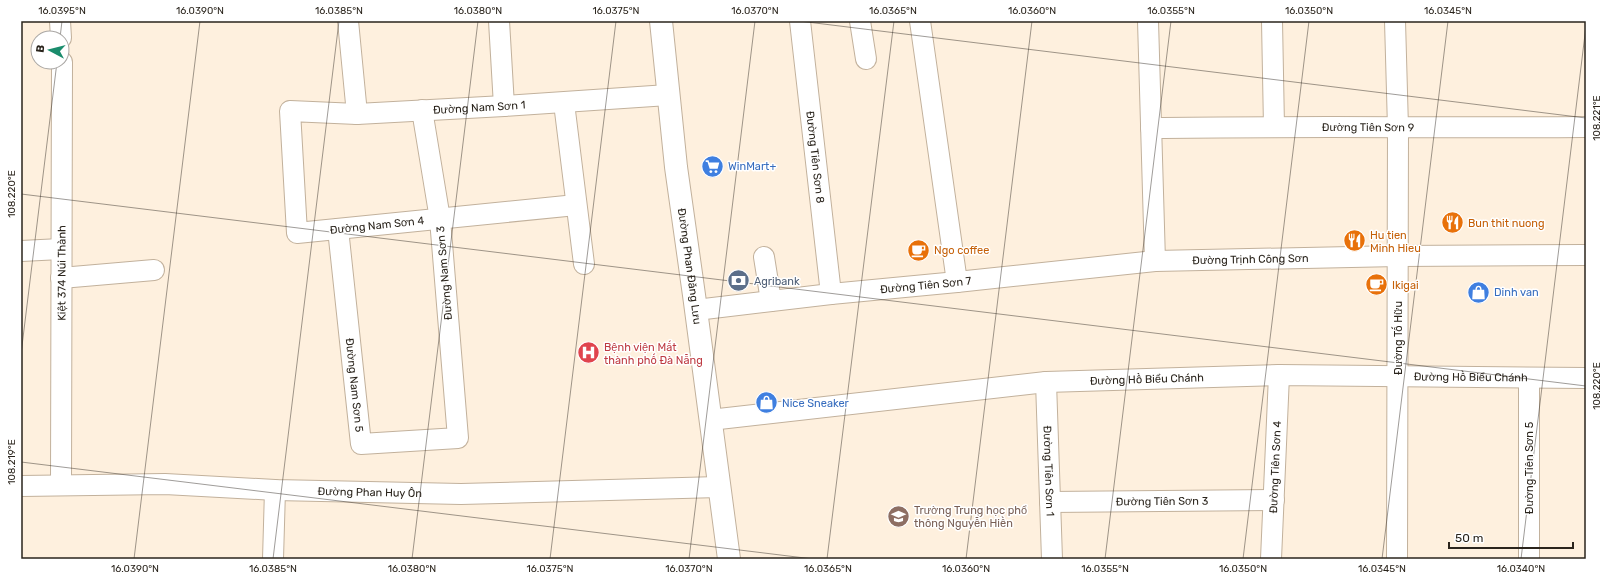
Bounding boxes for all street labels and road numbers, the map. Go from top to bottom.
street label: Đường Nam Sơn 1 [433,99,526,117]
street label: Đường Tiên Sơn 8 [803,110,827,204]
street label: Đường Tiên Sơn 9 [1322,121,1414,134]
street label: Đường Phan Đăng Lưu [675,207,704,325]
street label: Đường Nam Sơn 4 [329,214,425,237]
street label: Kiệt 374 Núi Thành [55,225,69,321]
street label: Đường Nam Sơn 3 [434,225,455,321]
street label: Đường Trịnh Công Sơn [1192,252,1309,267]
street label: Đường Tiên Sơn 7 [879,274,972,296]
street label: Đường Tố Hữu [1391,301,1405,375]
street label: Đường Nam Sơn 5 [343,338,366,433]
street label: Đường Hồ Biểu Chánh [1414,369,1528,384]
street label: Đường Hồ Biểu Chánh [1090,371,1204,388]
street label: Đường Tiên Sơn 4 [1267,420,1284,514]
street label: Đường Tiên Sơn 5 [1523,421,1536,514]
street label: Đường Tiên Sơn 1 [1040,425,1057,516]
street label: Đường Phan Huy Ôn [317,485,422,500]
street label: Đường Tiên Sơn 3 [1116,495,1209,508]

